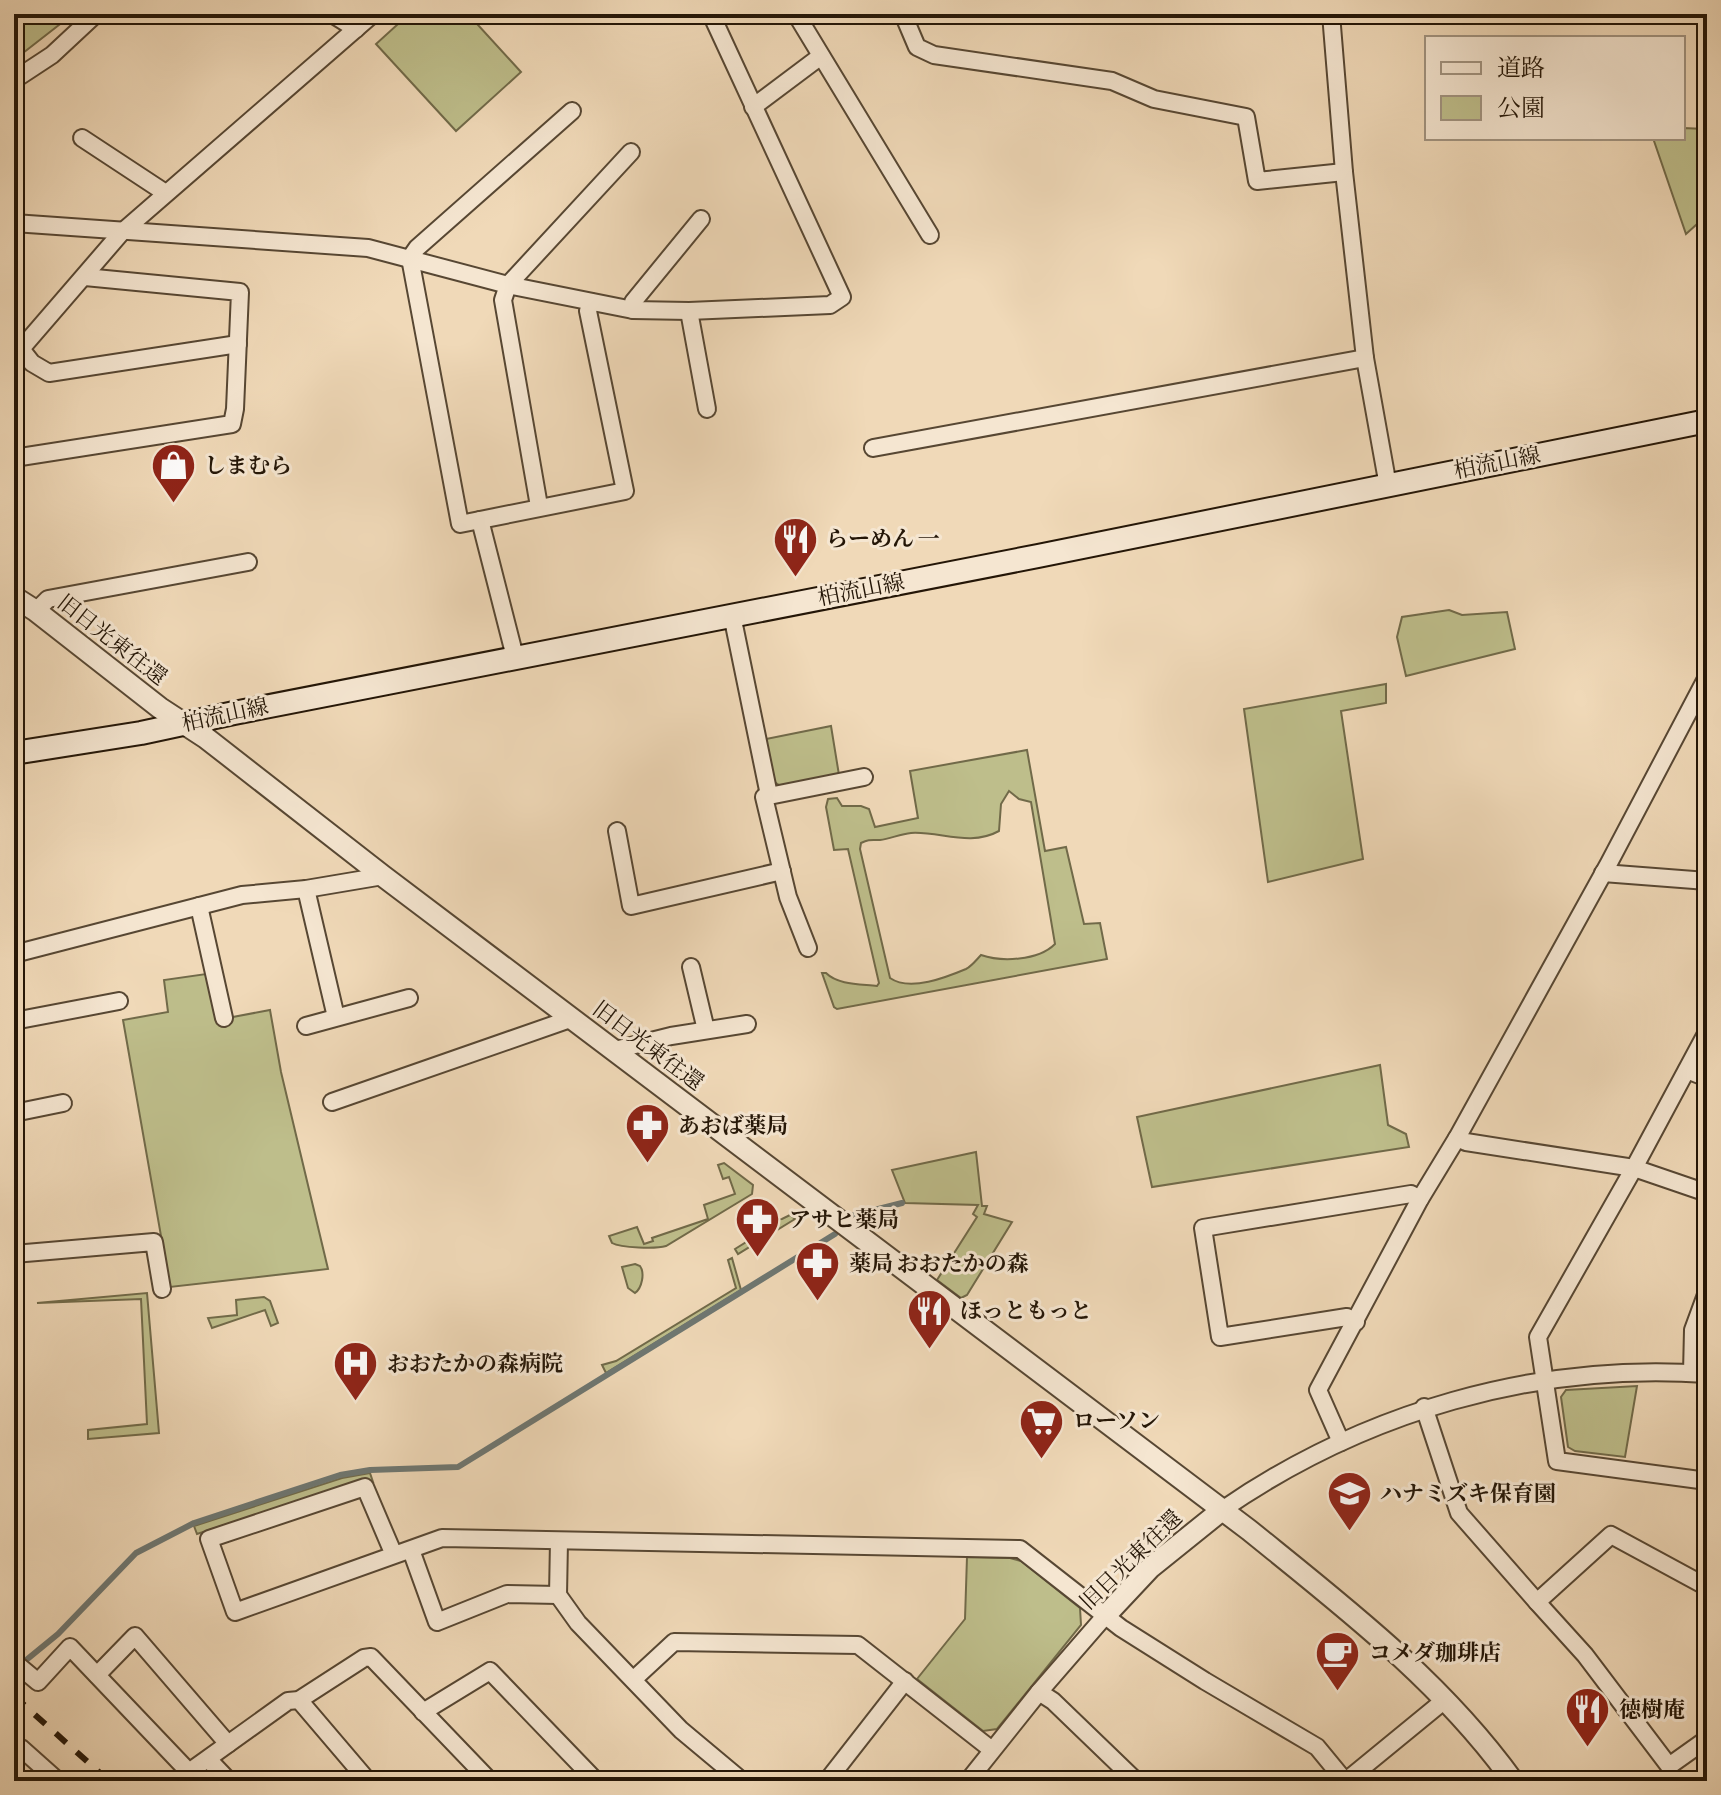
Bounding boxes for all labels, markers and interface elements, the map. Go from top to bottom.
legend [1425,36,1685,140]
text: 道路 [1497,52,1545,84]
text: 公園 [1497,92,1545,124]
street label: 柏流山線 [1451,440,1543,486]
shop icon: しまむら [149,442,197,505]
place label: しまむら [204,451,292,481]
restaurant icon: らーめん 一 [771,515,819,578]
place label: らーめん 一 [826,524,940,554]
street label: 柏流山線 [815,567,907,613]
street label: 旧日光東往還 [51,588,173,692]
street label: 柏流山線 [179,691,271,739]
street label: 旧日光東往還 [586,994,710,1098]
pharmacy icon: あおば薬局 [623,1102,671,1165]
place label: あおば薬局 [678,1111,788,1141]
pharmacy icon: アサヒ薬局 [734,1196,782,1259]
place label: アサヒ薬局 [789,1205,899,1235]
pharmacy icon: 薬局 おおたかの森 [794,1240,842,1303]
place label: 薬局 おおたかの森 [849,1249,1029,1279]
restaurant icon: ほっともっと [905,1287,953,1350]
place label: ほっともっと [960,1296,1092,1326]
hospital icon: おおたかの森病院 [332,1340,380,1403]
place label: おおたかの森病院 [387,1349,563,1379]
supermarket icon: ローソン [1018,1397,1066,1460]
place label: ローソン [1073,1406,1160,1436]
school or university icon: ハナミズキ保育園 [1325,1470,1373,1533]
place label: ハナミズキ保育園 [1380,1479,1556,1509]
street label: 旧日光東往還 [1073,1503,1189,1617]
cafe icon: コメダ珈琲店 [1314,1629,1362,1692]
place label: コメダ珈琲店 [1369,1638,1501,1668]
restaurant icon: 徳樹庵 [1564,1686,1612,1749]
place label: 徳樹庵 [1619,1695,1685,1725]

